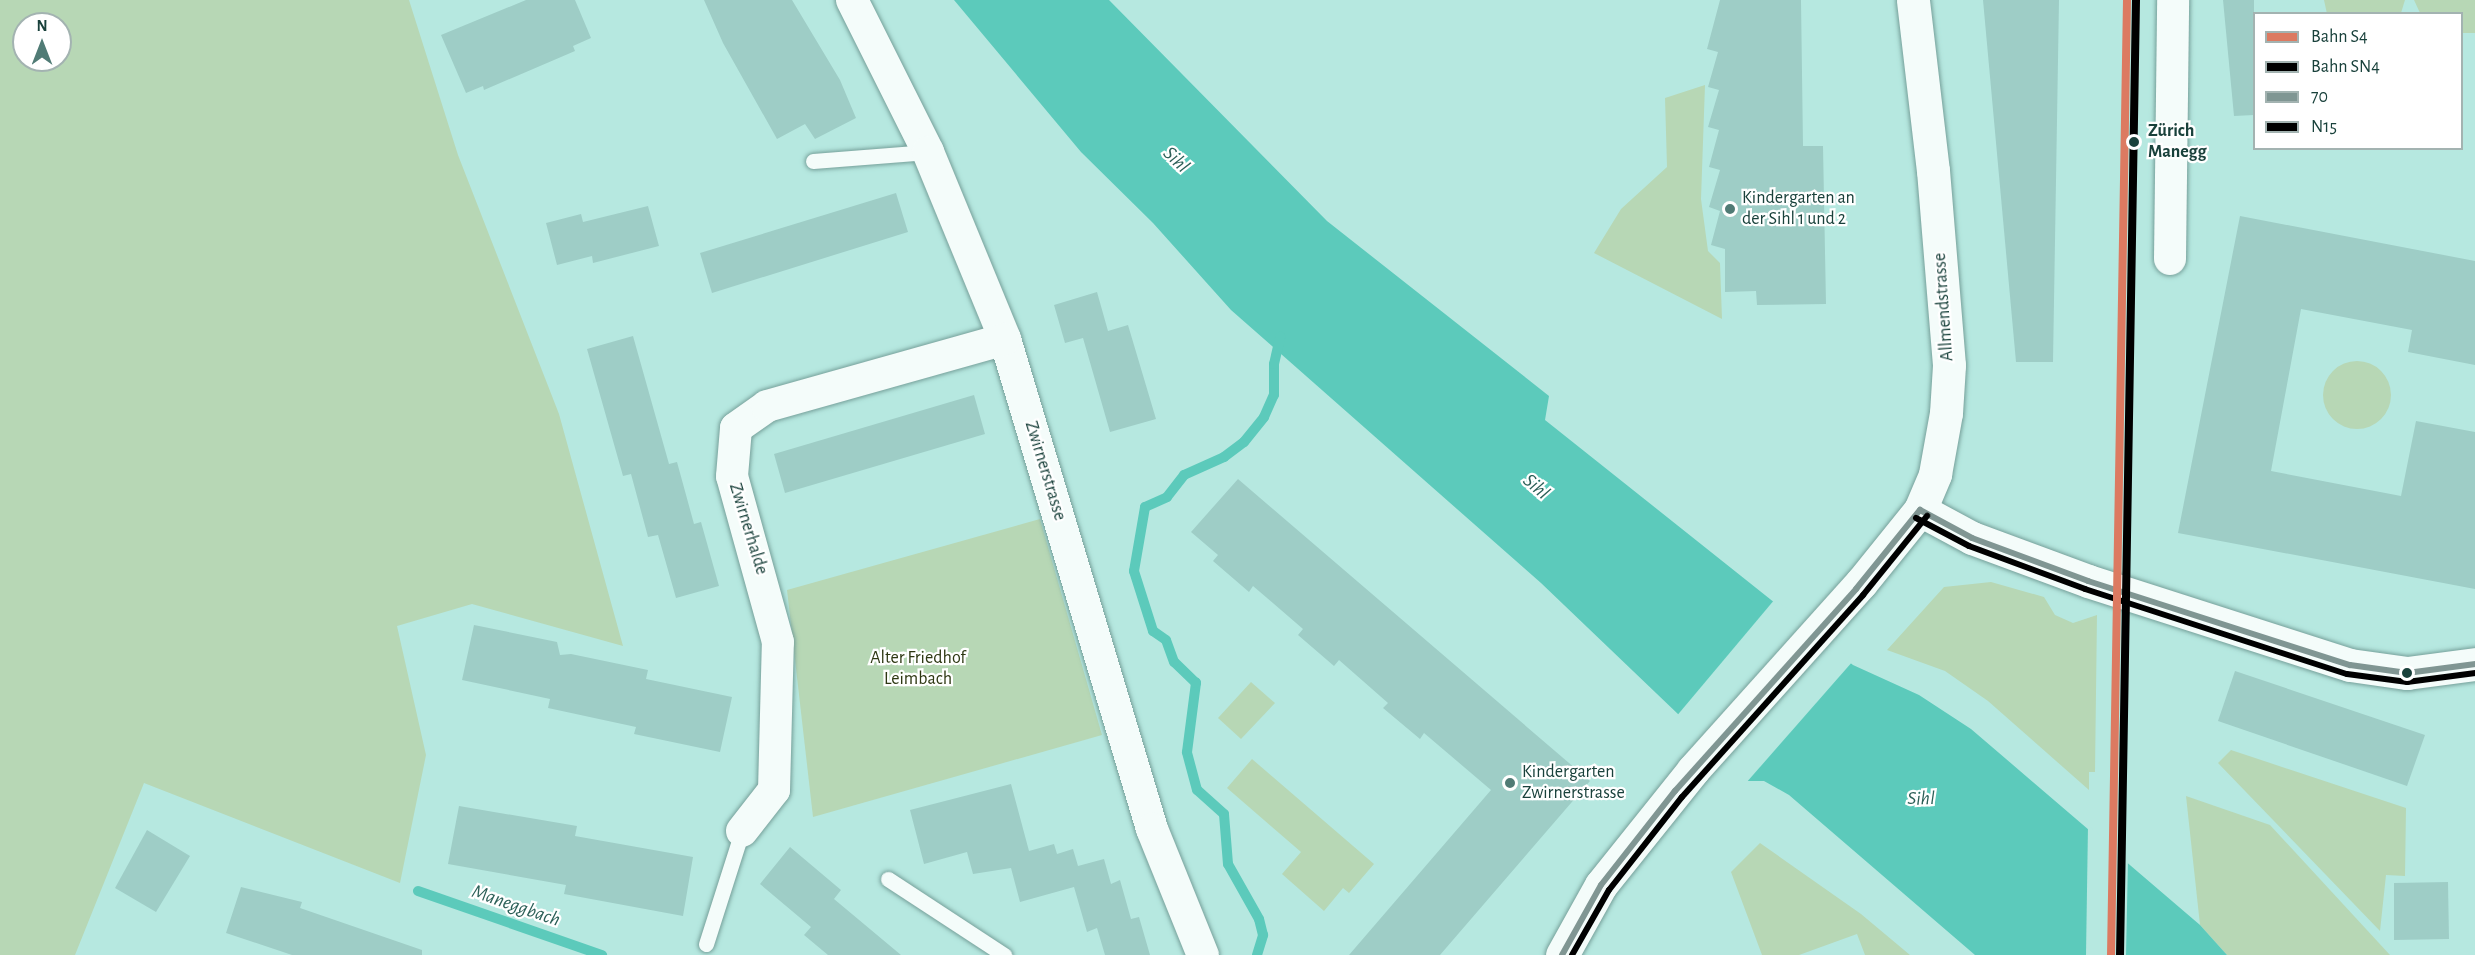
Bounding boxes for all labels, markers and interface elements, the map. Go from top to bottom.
north arrow [12,12,72,72]
legend [2253,12,2463,150]
text: N [36,18,48,34]
text: Bahn S4 [2311,28,2368,46]
text: Bahn SN4 [2311,58,2380,76]
text: 70 [2311,88,2328,106]
text: N15 [2311,118,2337,136]
place label: Zürich Manegg [2148,121,2207,164]
marker: Zürich Manegg [2125,133,2143,151]
water label: Sihl [1158,142,1194,178]
place label: Kindergarten an der Sihl 1 und 2 [1742,188,1855,230]
marker: Kindergarten an der Sihl 1 und 2 [1723,202,1737,216]
street label: Allmendstrasse [1929,252,1959,362]
street label: Zwirnerstrasse [1020,419,1070,523]
water label: Sihl [1518,469,1554,505]
street label: Zwirnerhalde [724,481,772,577]
park label: Alter Friedhof Leimbach [870,648,966,690]
unlabelled marker [2401,667,2413,679]
place label: Kindergarten Zwirnerstrasse [1522,762,1625,804]
marker: Kindergarten Zwirnerstrasse [1503,776,1517,790]
water label: Sihl [1907,786,1935,810]
water label: Maneggbach [469,880,563,932]

